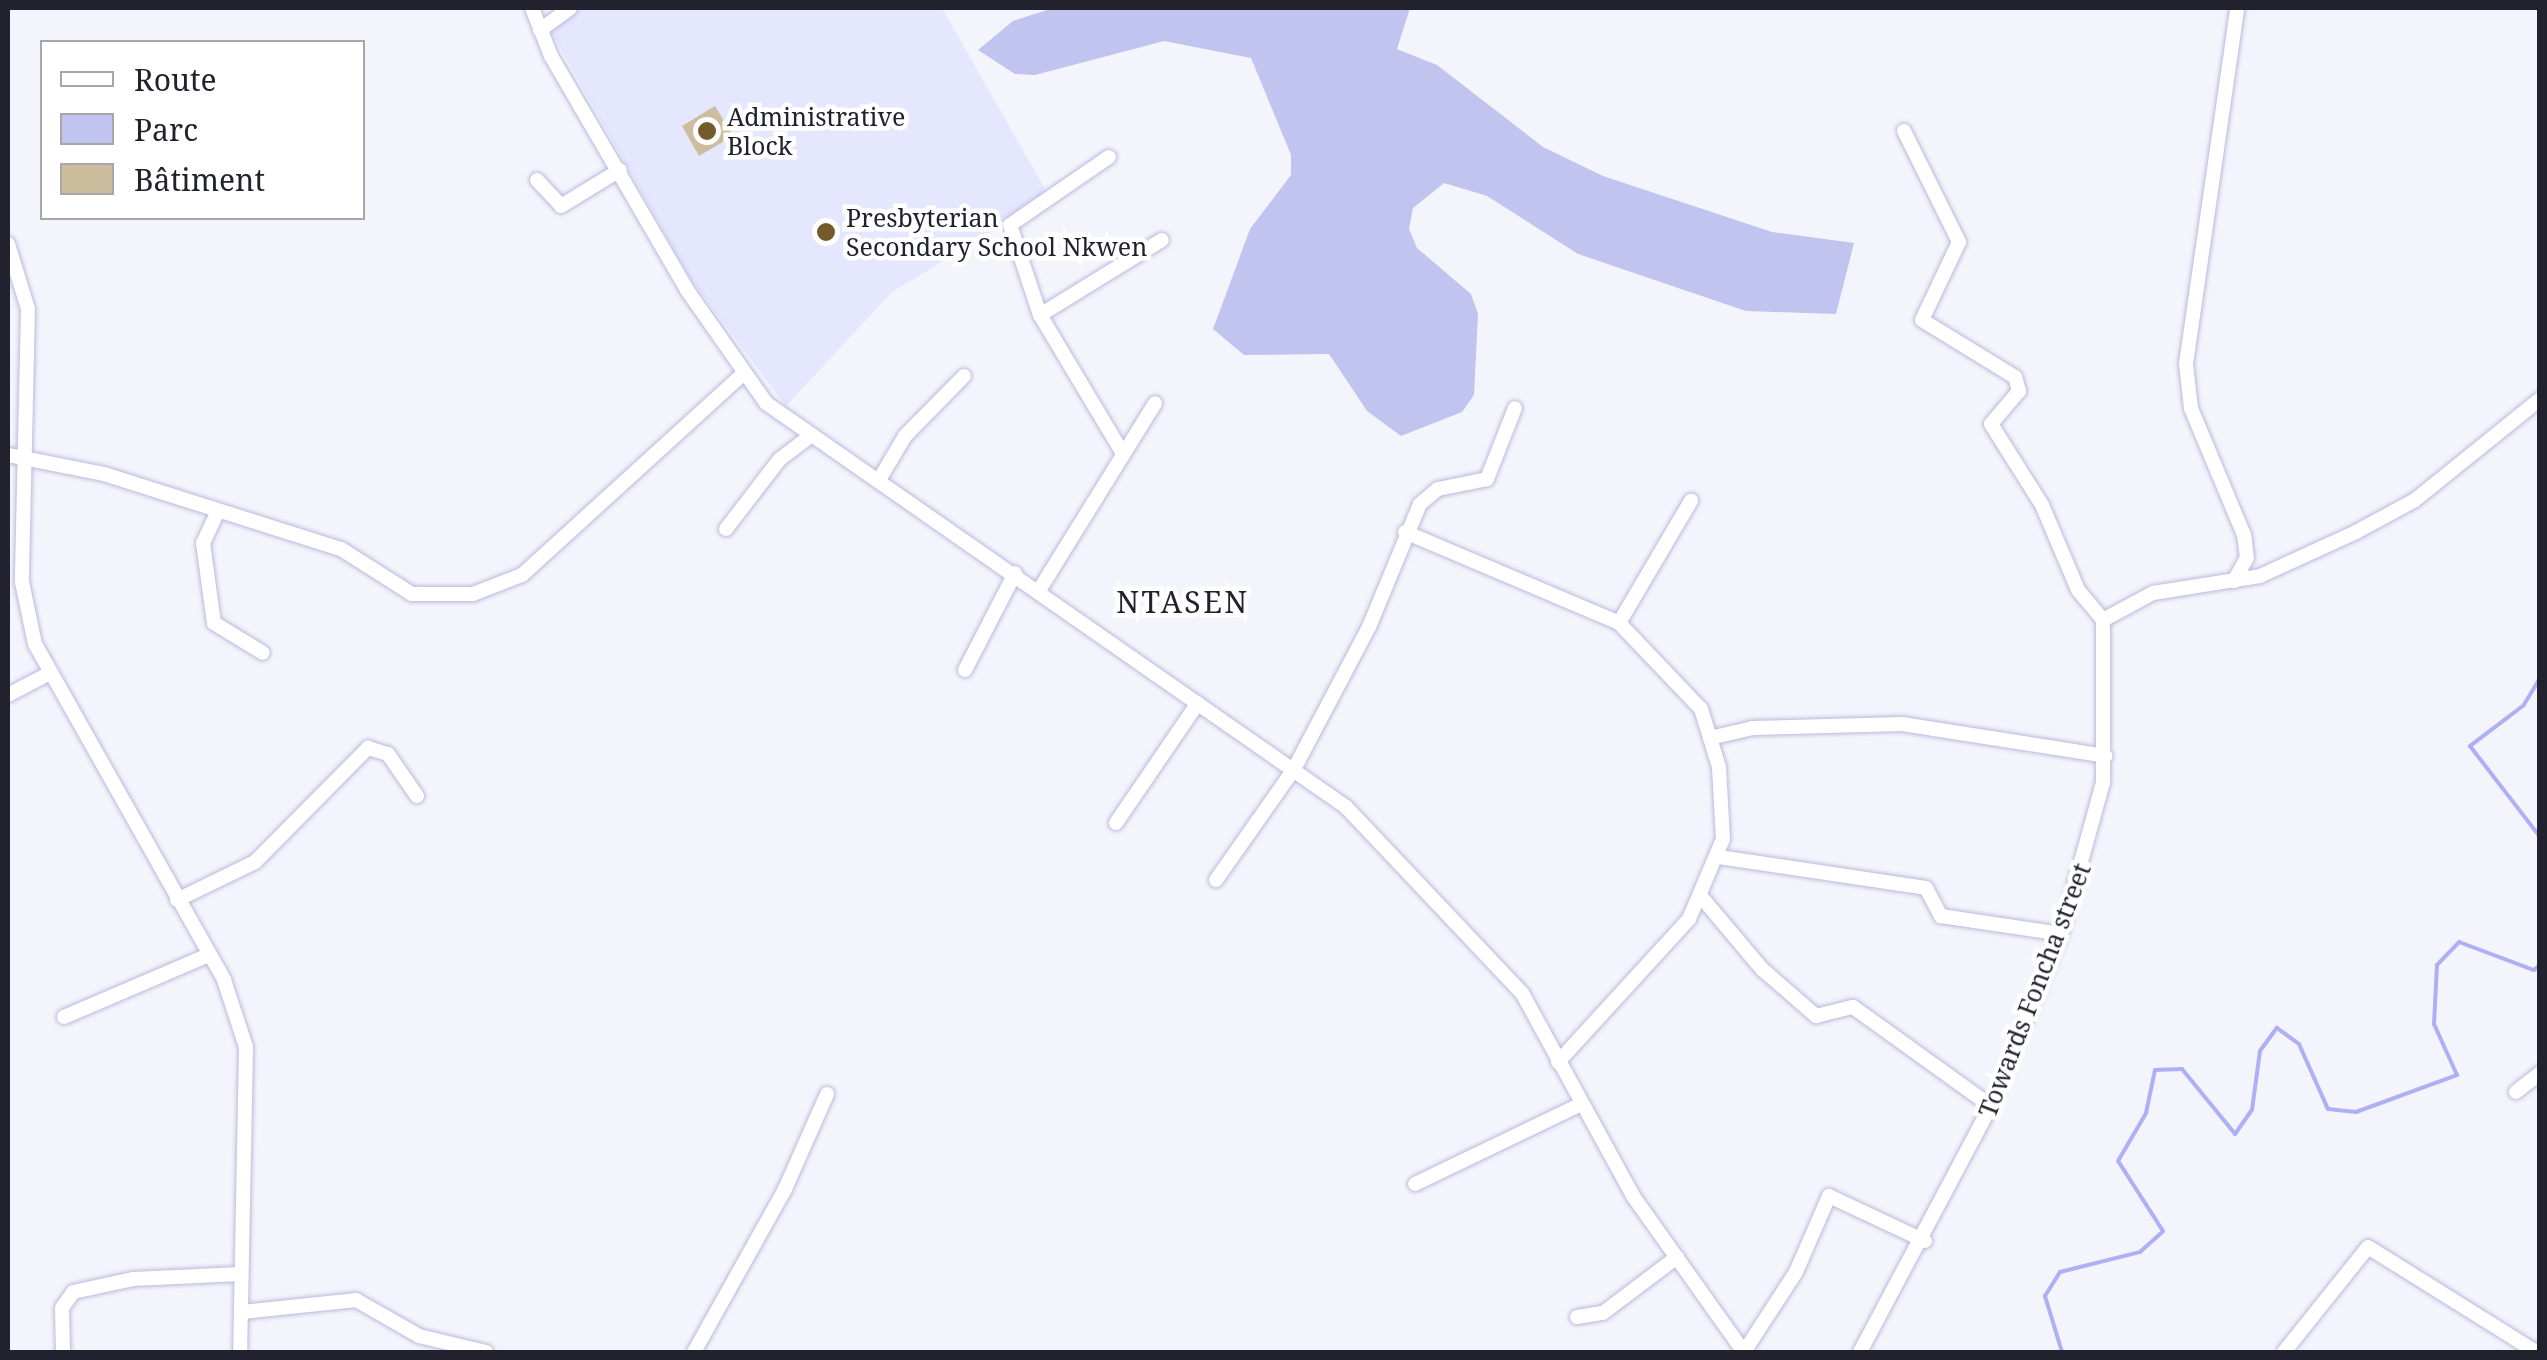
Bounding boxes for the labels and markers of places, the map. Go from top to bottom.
place label: Administrative Block [727,102,905,161]
marker: Administrative Block [696,120,718,142]
place label: Presbyterian Secondary School Nkwen [846,203,1147,262]
marker: Presbyterian Secondary School Nkwen [815,221,837,243]

